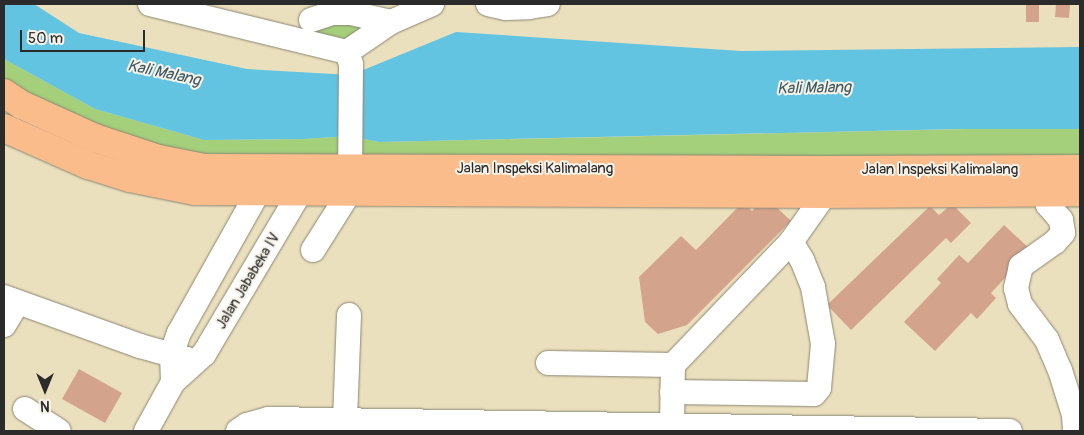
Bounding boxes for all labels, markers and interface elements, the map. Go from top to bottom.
scale bar [22,20,148,52]
text: 50 m [28,29,63,48]
water label: Kali Malang [126,56,202,90]
water label: Kali Malang [777,78,851,98]
street label: Jalan Inspeksi Kalimalang [457,160,613,178]
street label: Jalan Inspeksi Kalimalang [862,161,1018,179]
street label: Jalan Jababeka IV [212,230,284,332]
north arrow [20,365,70,415]
text: N [40,397,50,414]

